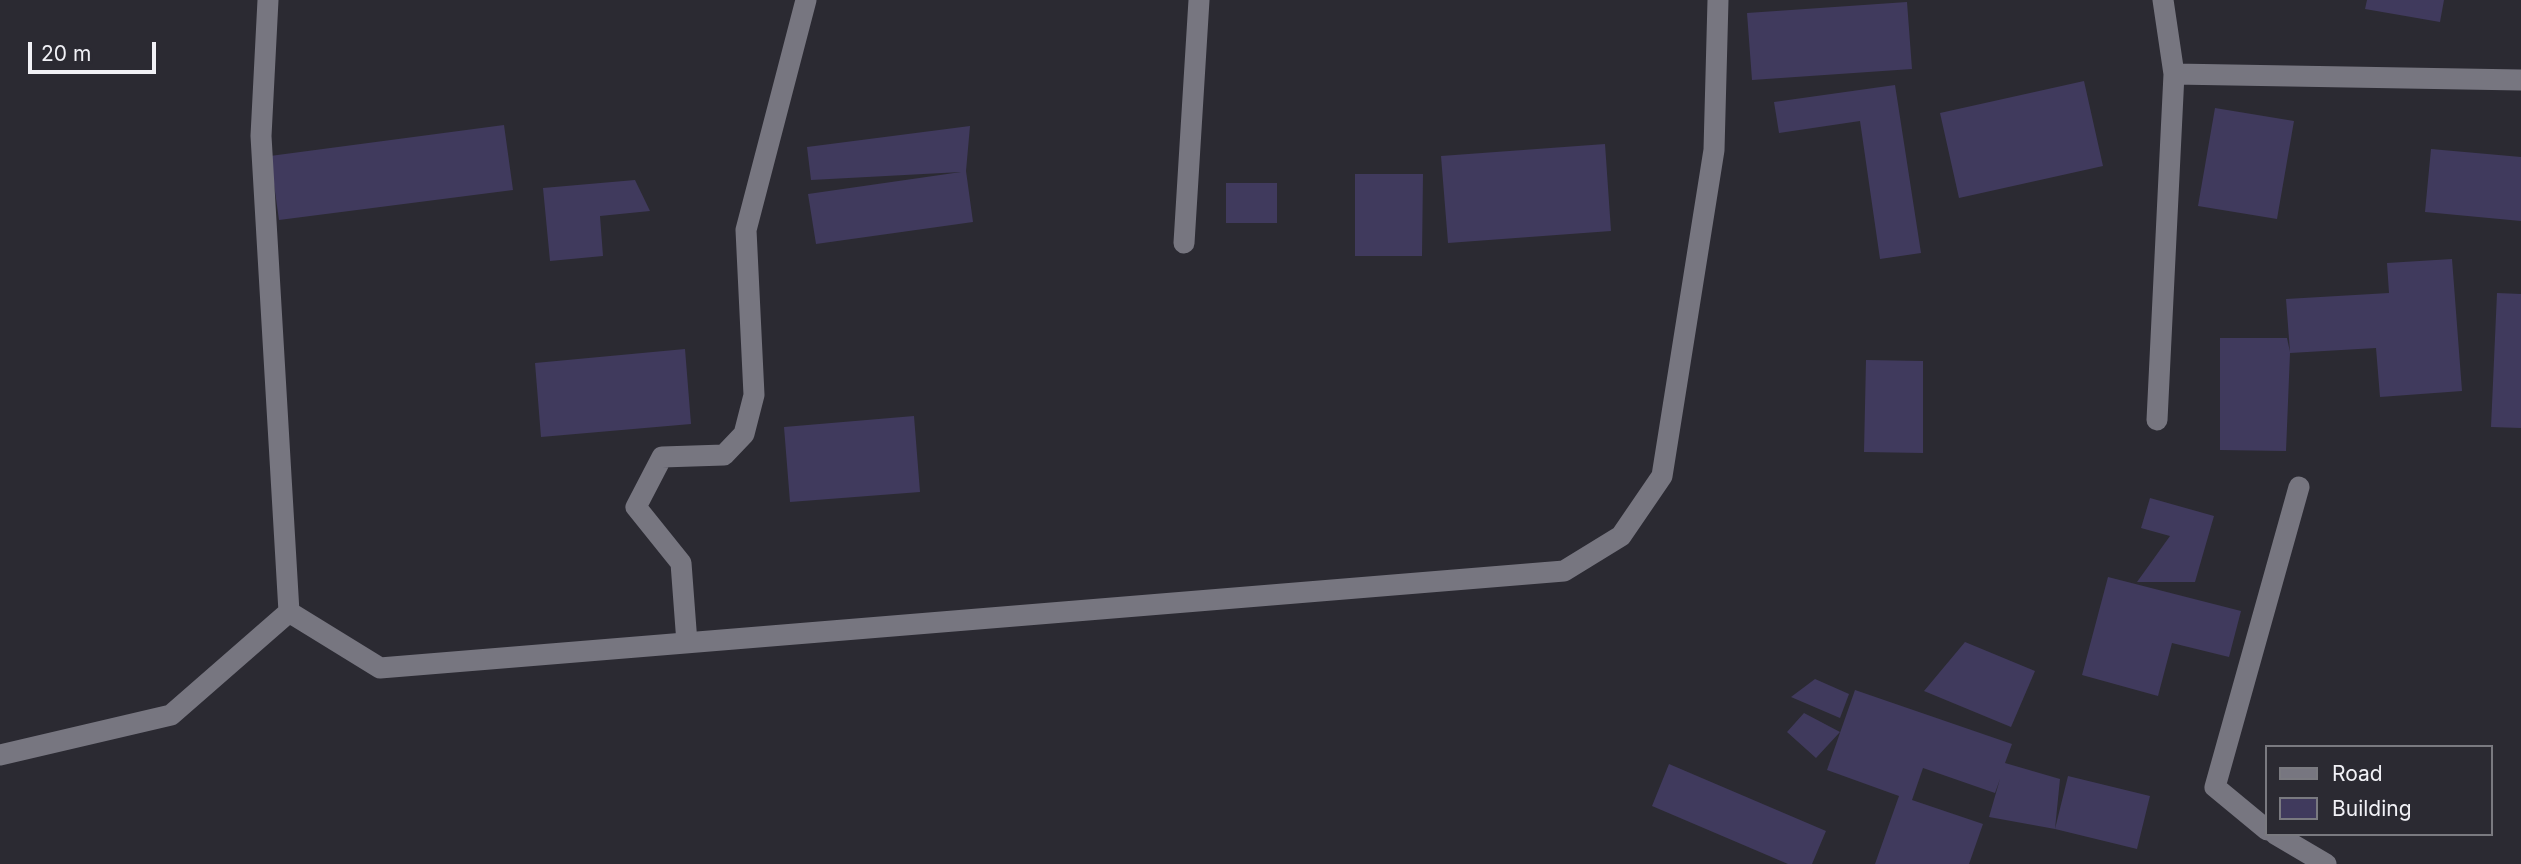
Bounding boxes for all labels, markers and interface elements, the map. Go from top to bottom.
scale bar [32,28,159,72]
text: 20 m [41,41,91,66]
legend [2266,745,2493,836]
text: Road [2332,761,2383,786]
text: Building [2332,796,2412,821]

